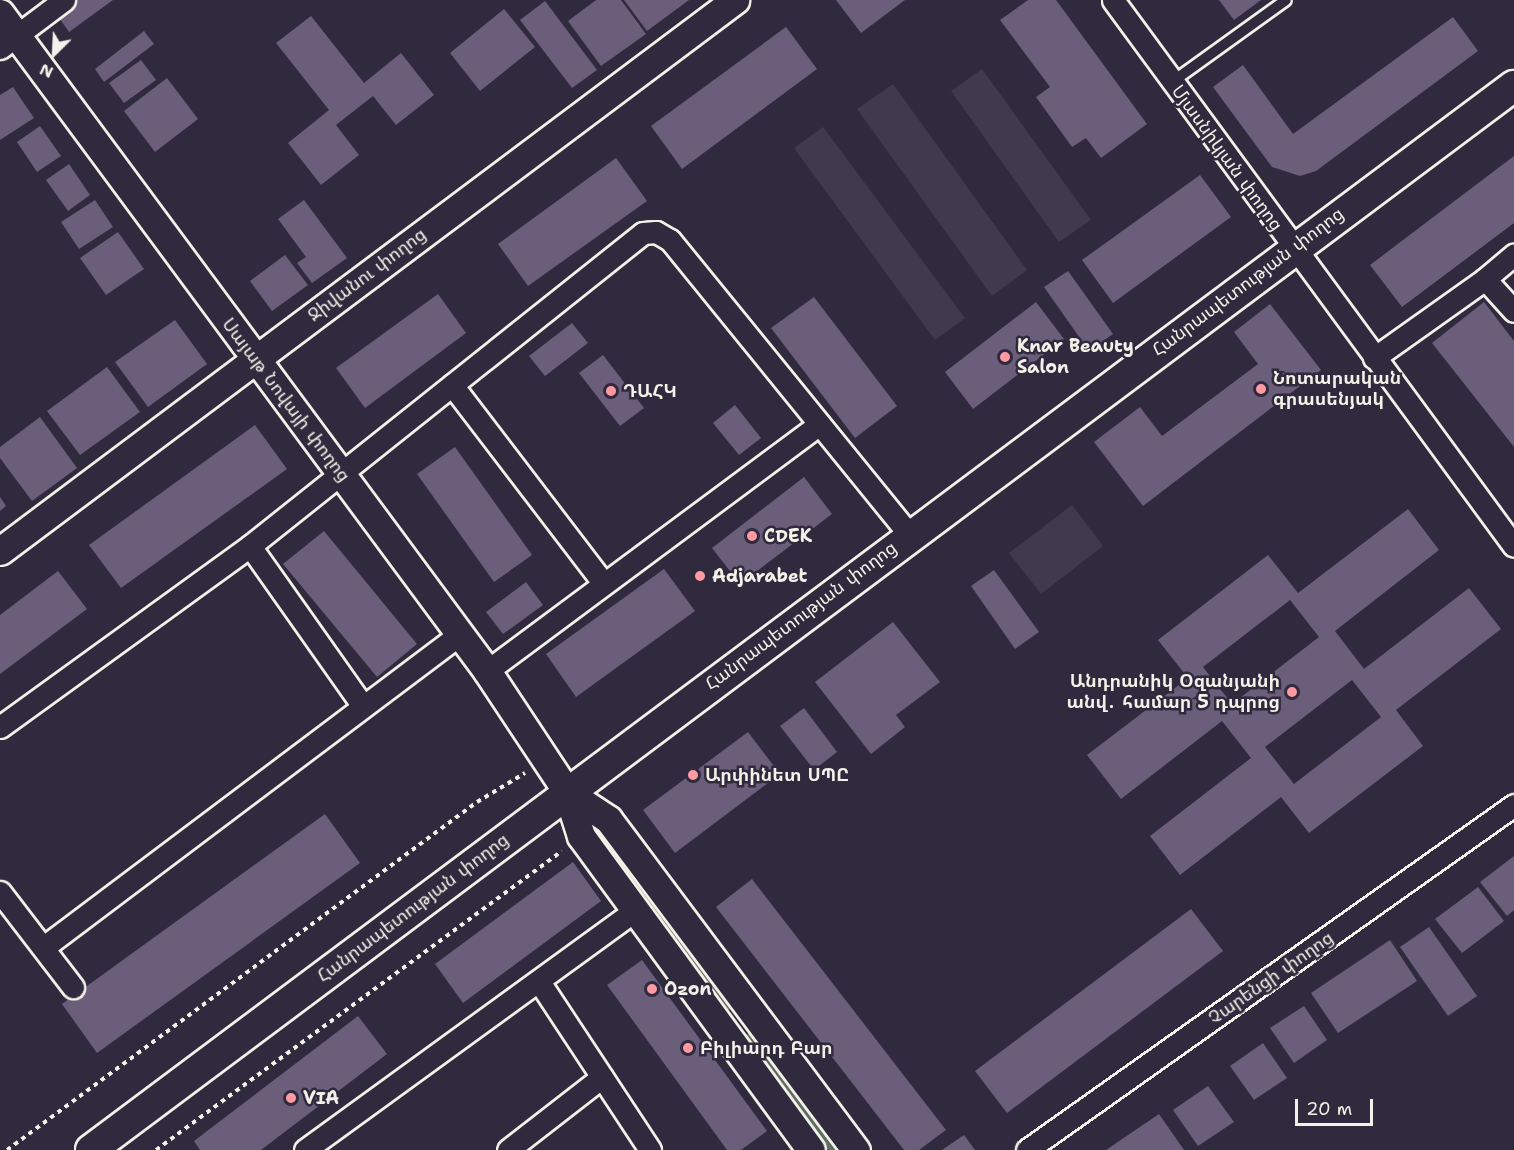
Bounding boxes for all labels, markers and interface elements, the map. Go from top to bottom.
north arrow [24,24,84,84]
text: N [36,59,57,83]
street label: Մյասնիկյան փողոց [1167,81,1287,235]
street label: Հանրապետության փողոց [1148,203,1348,361]
street label: Ջիվանու փողոց [304,224,430,326]
street label: Սայաթ Նովայի փողոց [217,314,355,486]
place label: Knar Beauty Salon [1017,336,1134,378]
marker: Knar Beauty Salon [998,350,1012,364]
place label: Նոտարական գրասենյակ [1273,368,1401,410]
place label: ԴԱՀԿ [623,380,677,402]
marker: Նոտարական գրասենյակ [1254,382,1268,396]
marker: ԴԱՀԿ [604,384,618,398]
place label: CDEK [764,525,812,547]
marker: CDEK [745,529,759,543]
street label: Հանրապետության փողոց [701,537,901,695]
place label: Adjarabet [712,565,807,587]
marker: Adjarabet [693,569,707,583]
place label: Անդրանիկ Օզանյանի անվ․ համար 5 դպրոց [1066,671,1280,714]
marker: Անդրանիկ Օզանյանի անվ․ համար 5 դպրոց [1285,685,1299,699]
place label: Արփինետ ՍՊԸ [705,764,849,786]
marker: Արփինետ ՍՊԸ [686,768,700,782]
street label: Հանրապետության փողոց [313,829,513,987]
street label: Չարենցի փողոց [1204,927,1338,1029]
place label: Ozon [664,978,711,1000]
marker: Ozon [645,982,659,996]
place label: Բիլիարդ Բար [700,1037,832,1059]
marker: Բիլիարդ Բար [681,1041,695,1055]
place label: VIA [303,1087,339,1109]
scale bar [1298,1087,1376,1125]
marker: VIA [284,1091,298,1105]
text: 20 m [1306,1097,1352,1121]

